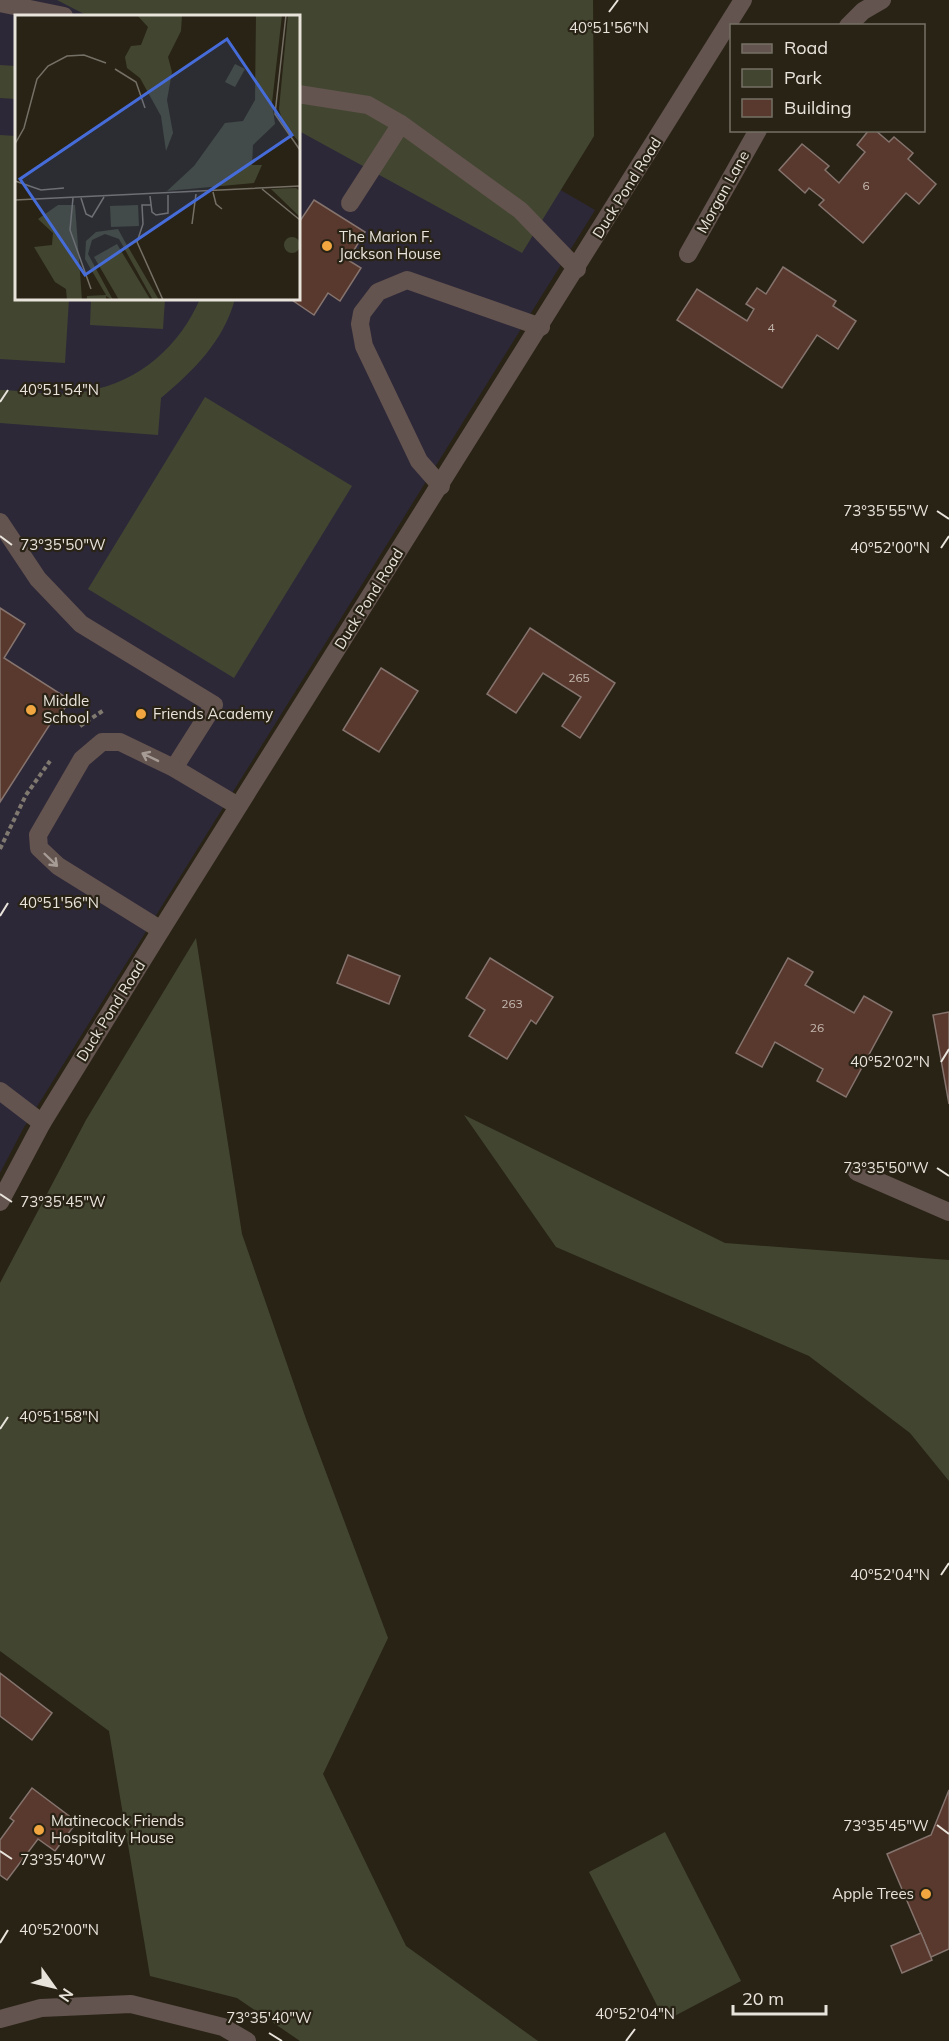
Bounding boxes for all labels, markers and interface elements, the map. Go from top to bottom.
inset map [15,15,300,300]
text: 40°51'56"N [569,18,649,37]
legend [730,24,925,132]
text: Road [784,36,828,59]
text: Park [784,66,823,89]
text: Building [784,96,852,119]
street label: Duck Pond Road [588,134,665,242]
street label: Morgan Lane [692,147,753,236]
house number: 6 [862,178,870,193]
place label: The Marion F. Jackson House [339,227,441,263]
marker: The Marion F. Jackson House [320,239,334,253]
house number: 4 [767,320,775,335]
text: 40°51'54"N [19,380,99,399]
text: 73°35'55"W [843,501,929,520]
text: 73°35'50"W [20,535,106,554]
text: 40°52'00"N [850,538,930,557]
street label: Duck Pond Road [330,545,407,653]
house number: 265 [568,670,590,685]
place label: Middle School [43,691,89,727]
marker: Middle School [24,703,38,717]
place label: Friends Academy [153,704,273,723]
marker: Friends Academy [134,707,148,721]
one-way arrow [142,750,160,762]
one-way arrow [43,852,58,867]
text: 40°51'56"N [19,893,99,912]
street label: Duck Pond Road [72,957,149,1065]
house number: 263 [501,996,523,1011]
house number: 26 [810,1020,824,1035]
text: 40°52'02"N [850,1052,930,1071]
text: 73°35'50"W [843,1158,929,1177]
text: 73°35'45"W [20,1192,106,1211]
text: 40°51'58"N [19,1407,99,1426]
text: 40°52'04"N [850,1565,930,1584]
place label: Matinecock Friends Hospitality House [51,1811,184,1847]
text: 73°35'45"W [843,1816,929,1835]
marker: Matinecock Friends Hospitality House [32,1823,46,1837]
text: 73°35'40"W [20,1850,106,1869]
place label: Apple Trees [832,1884,914,1903]
marker: Apple Trees [919,1887,933,1901]
text: 40°52'00"N [19,1920,99,1939]
north arrow [24,1957,84,2017]
scale bar [733,1978,826,2016]
text: N [55,1985,78,2006]
text: 20 m [742,1987,784,2010]
text: 40°52'04"N [595,2004,675,2023]
text: 73°35'40"W [226,2008,312,2027]

